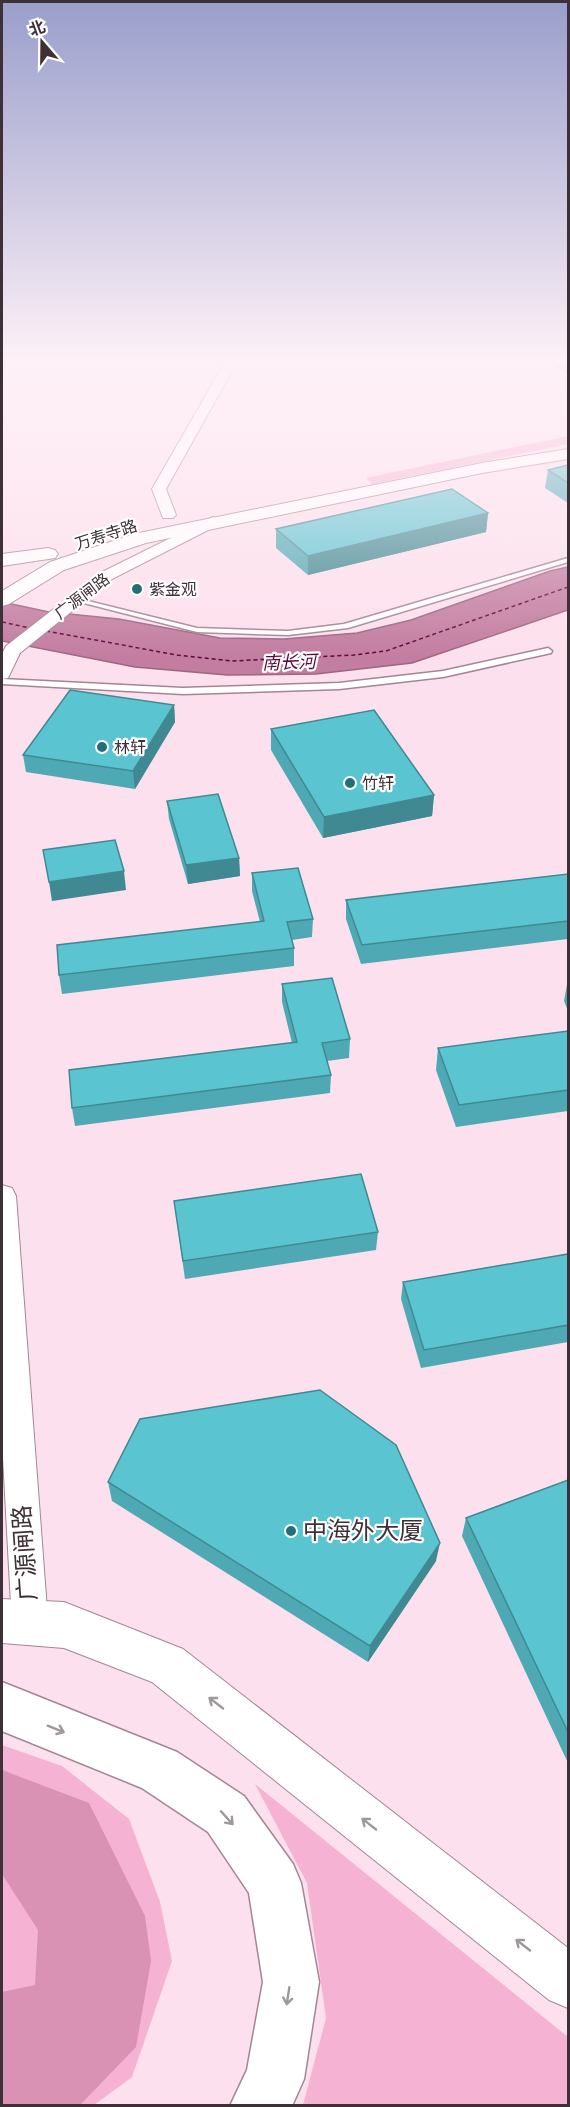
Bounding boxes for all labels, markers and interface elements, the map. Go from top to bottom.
north arrow [12,12,72,72]
text: 北 [26,17,48,40]
street label: 万寿寺路 [73,516,139,554]
street label: 广源闸路 [51,569,113,623]
place label: 紫金观 [149,580,197,599]
marker: 紫金观 [130,582,144,596]
water label: 南长河 [262,650,319,673]
place label: 林轩 [114,738,146,757]
marker: 林轩 [95,740,109,754]
place label: 竹轩 [362,774,394,793]
marker: 竹轩 [343,776,357,790]
street label: 广源闸路 [8,1504,42,1602]
place label: 中海外大厦 [303,1517,423,1545]
marker: 中海外大厦 [284,1524,298,1538]
one-way arrow [209,1697,225,1710]
one-way arrow [46,1724,65,1735]
one-way arrow [220,1810,234,1825]
one-way arrow [362,1818,378,1831]
one-way arrow [515,1938,531,1951]
one-way arrow [283,1986,294,2005]

